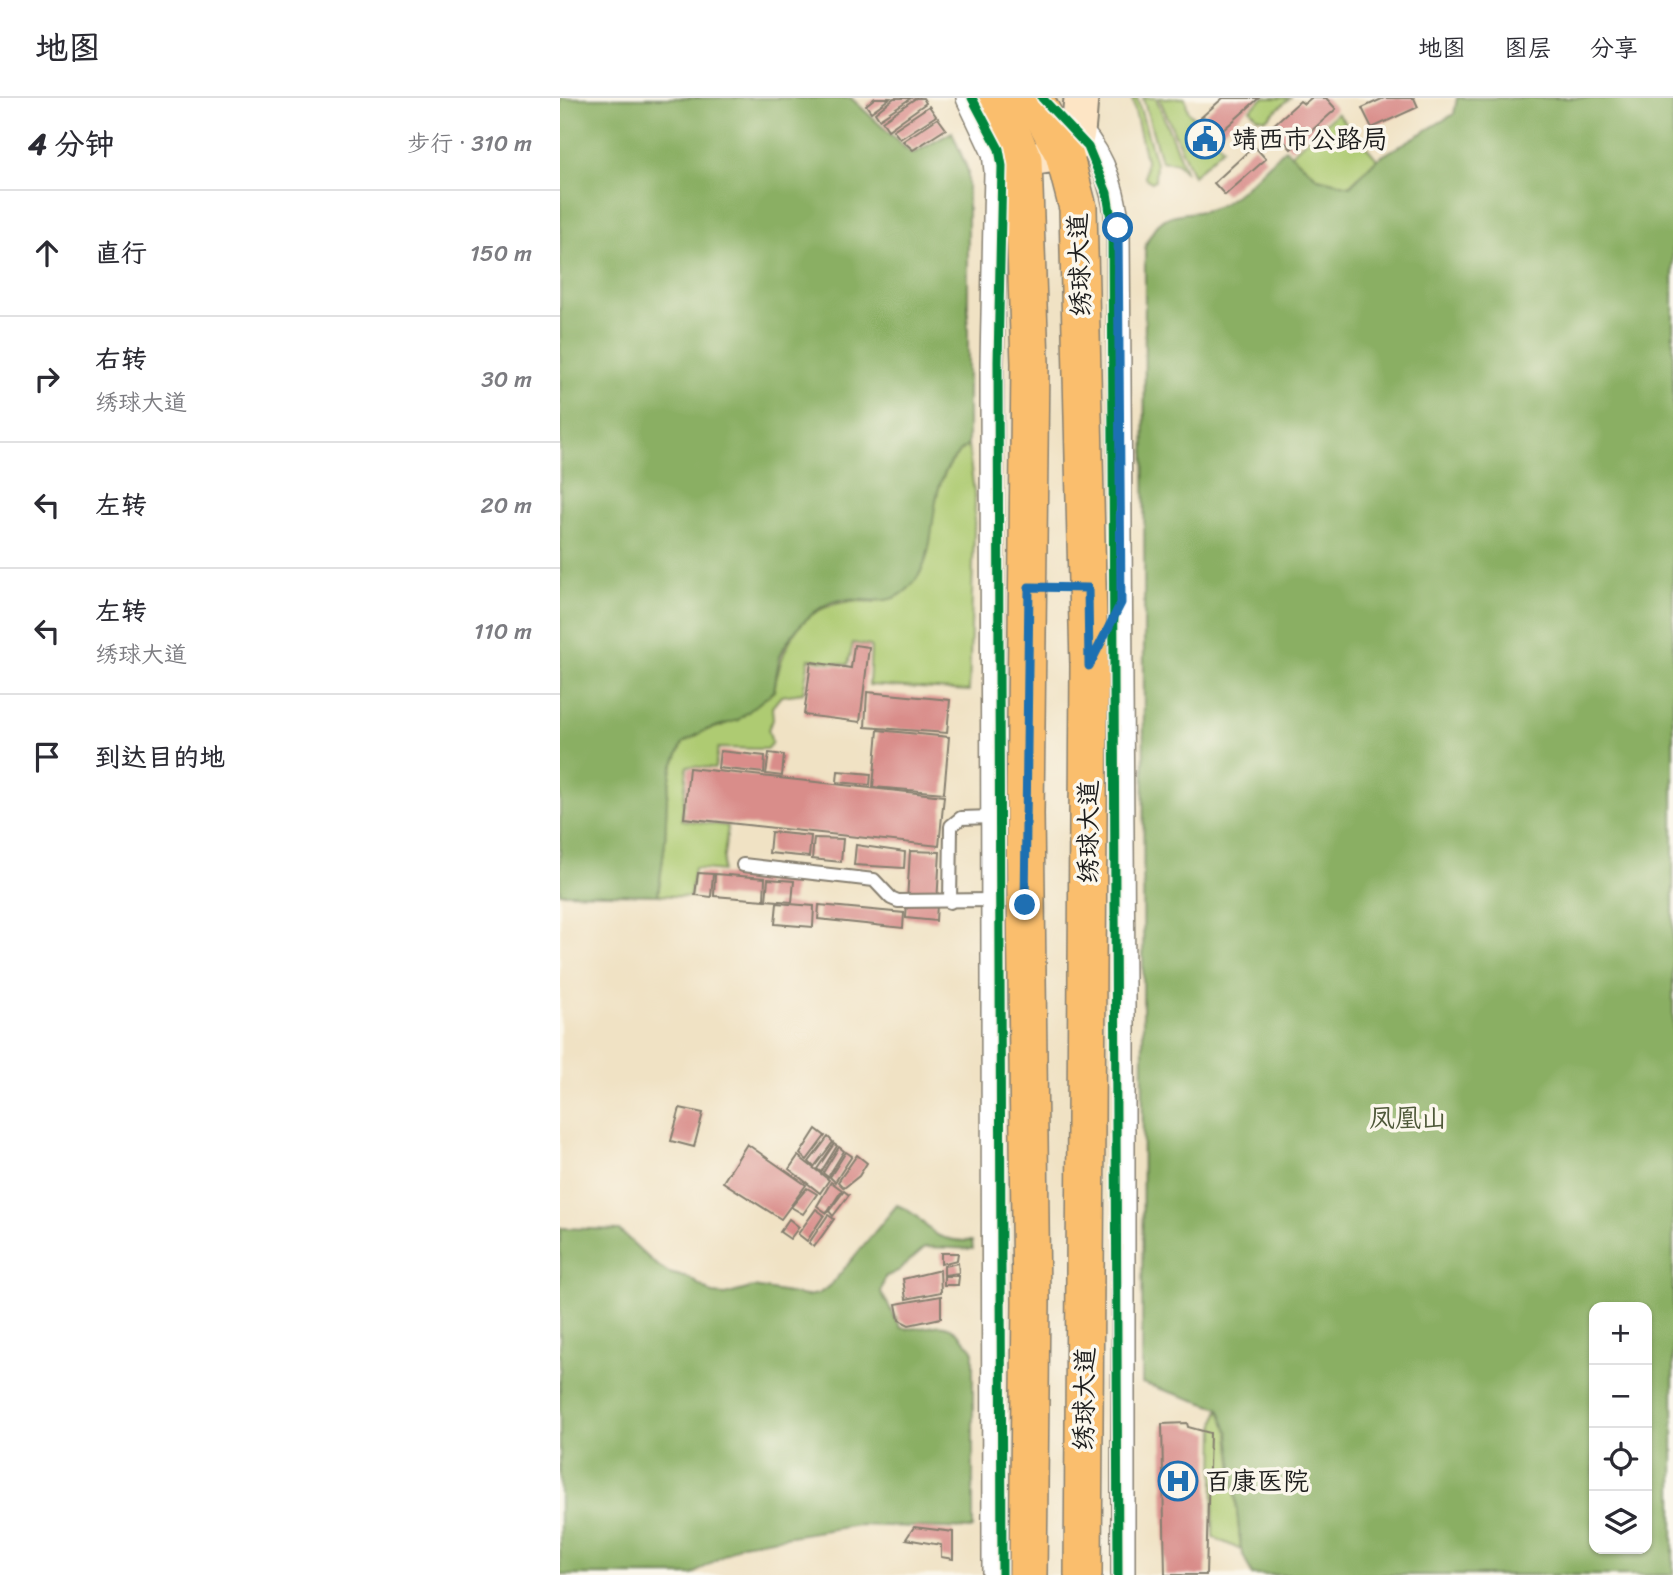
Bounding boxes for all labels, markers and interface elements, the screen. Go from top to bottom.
text: 地图 [35,19,101,77]
text: 地图 [1418,27,1466,69]
text: 图层 [1504,27,1552,69]
text: 分享 [1590,27,1638,69]
place label: 靖西市公路局 [1232,116,1388,162]
text: 4 分钟 [28,117,115,171]
public building icon: 靖西市公路局 [1184,118,1226,160]
text: 步行 · 310 m [407,123,532,164]
street label: 绣球大道 [1054,212,1104,318]
route start [1102,212,1133,243]
text: 直行 [95,230,147,276]
text: 150 m [470,233,532,274]
icon: ahead [28,234,66,272]
text: 右转 [95,336,147,382]
text: 30 m [481,359,532,400]
icon: right [28,360,66,398]
text: 绣球大道 [95,382,187,423]
text: 左转 [95,482,147,528]
text: 20 m [481,485,532,526]
icon: left [28,486,66,524]
text: 左转 [95,588,147,634]
text: 110 m [474,611,532,652]
icon: left [28,612,66,650]
text: 绣球大道 [95,634,187,675]
text: 到达目的地 [95,734,225,780]
icon: arrive [28,738,66,776]
street label: 绣球大道 [1065,780,1111,884]
route end [1009,889,1040,920]
park label: 凤凰山 [1369,1095,1447,1141]
map controls [1589,1302,1652,1554]
button: + [1589,1302,1652,1365]
street label: 绣球大道 [1060,1347,1108,1451]
button: − [1589,1365,1652,1428]
button: locate [1589,1428,1652,1491]
place label: 百康医院 [1205,1458,1309,1504]
hospital icon: 百康医院 [1157,1460,1199,1502]
button: layers [1589,1491,1652,1554]

